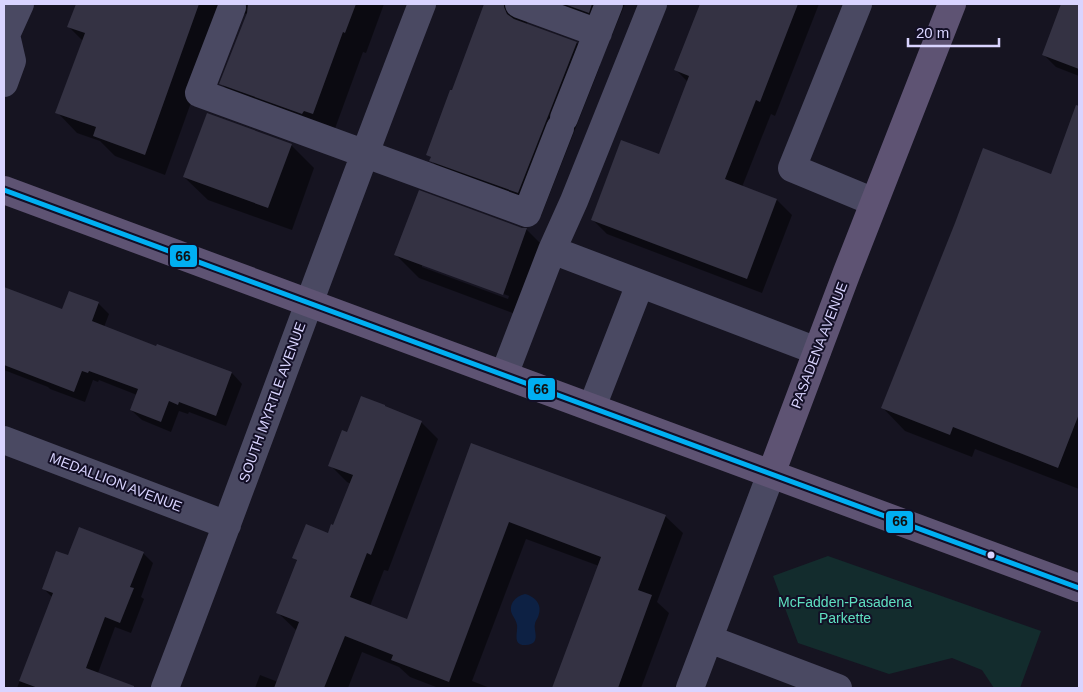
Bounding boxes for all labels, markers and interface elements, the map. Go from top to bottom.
scale bar [908,15,999,47]
text: 20 m [916,24,949,41]
line badge: 66 [169,244,198,268]
text: 66 [175,248,191,264]
street label: PASADENA AVENUE [788,280,850,410]
street label: SOUTH MYRTLE AVENUE [236,320,308,484]
line badge: 66 [527,377,556,401]
text: 66 [533,381,549,397]
street label: MEDALLION AVENUE [48,449,184,515]
line badge: 66 [885,510,914,534]
text: 66 [892,513,908,529]
unlabelled marker [986,550,996,560]
park label: McFadden-Pasadena Parkette [778,594,912,626]

